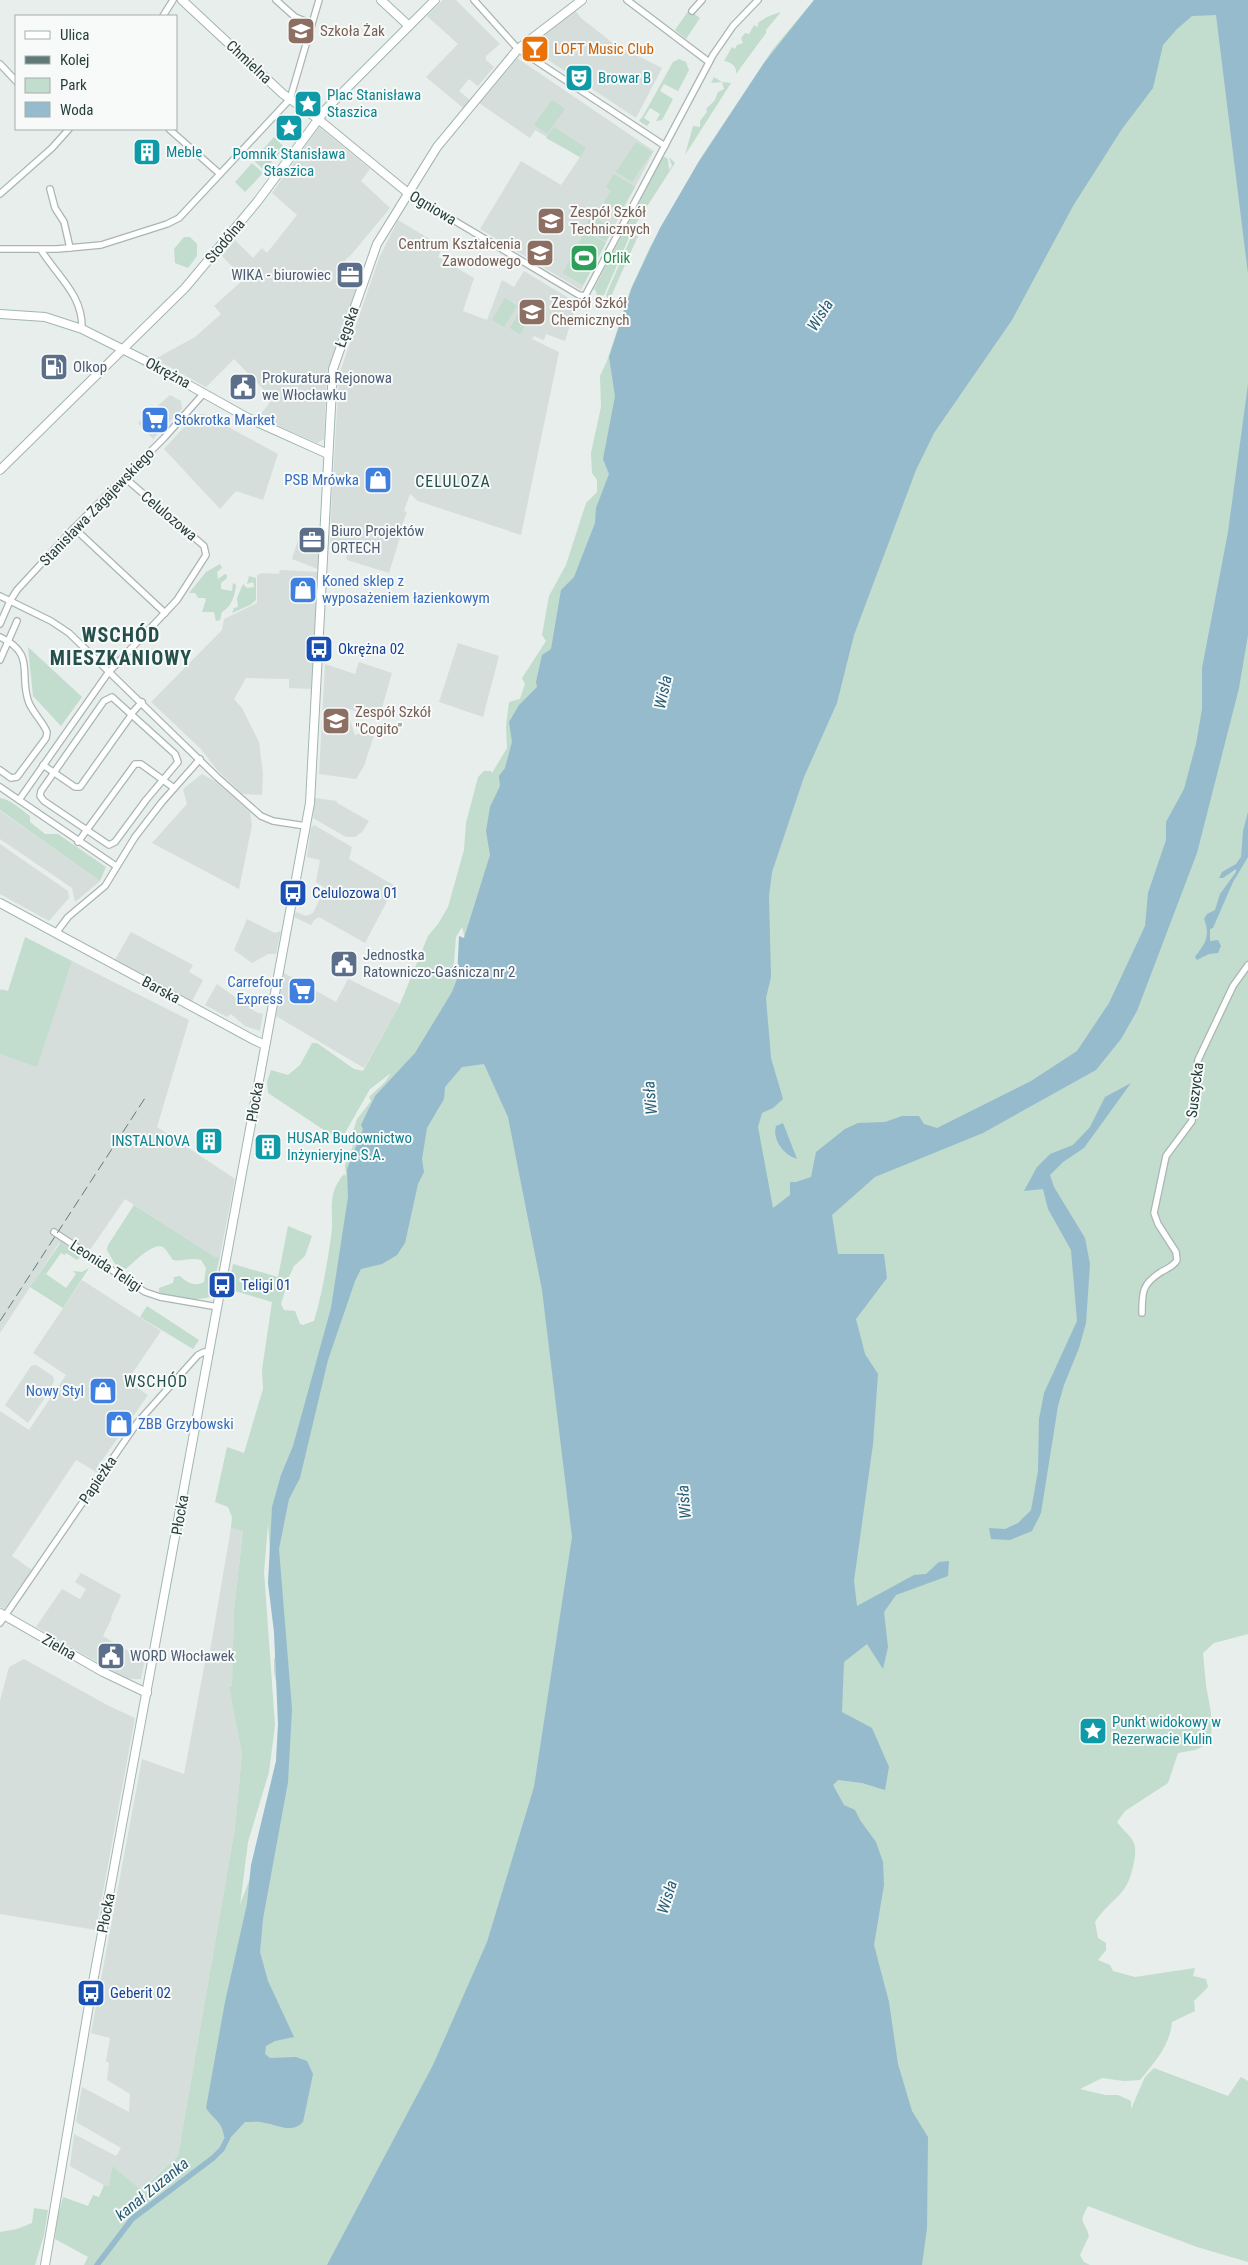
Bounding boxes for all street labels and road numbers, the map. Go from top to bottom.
street label: Chmielna [223,37,275,87]
street label: Ogniowa [406,187,460,229]
street label: Stodólna [201,215,249,267]
street label: Łęgska [331,304,363,350]
street label: Okrężna [142,354,194,392]
street label: Stanisława Zagajewskiego [36,444,158,570]
street label: Celulozowa [137,487,201,545]
street label: Barska [139,972,183,1008]
street label: Suszycka [1183,1061,1207,1119]
street label: Płocka [243,1081,267,1123]
street label: Leonida Teligi [67,1236,145,1296]
street label: Papieżka [75,1453,121,1507]
street label: Płocka [168,1494,192,1536]
street label: Zielna [39,1630,79,1664]
street label: Płocka [93,1891,119,1935]

